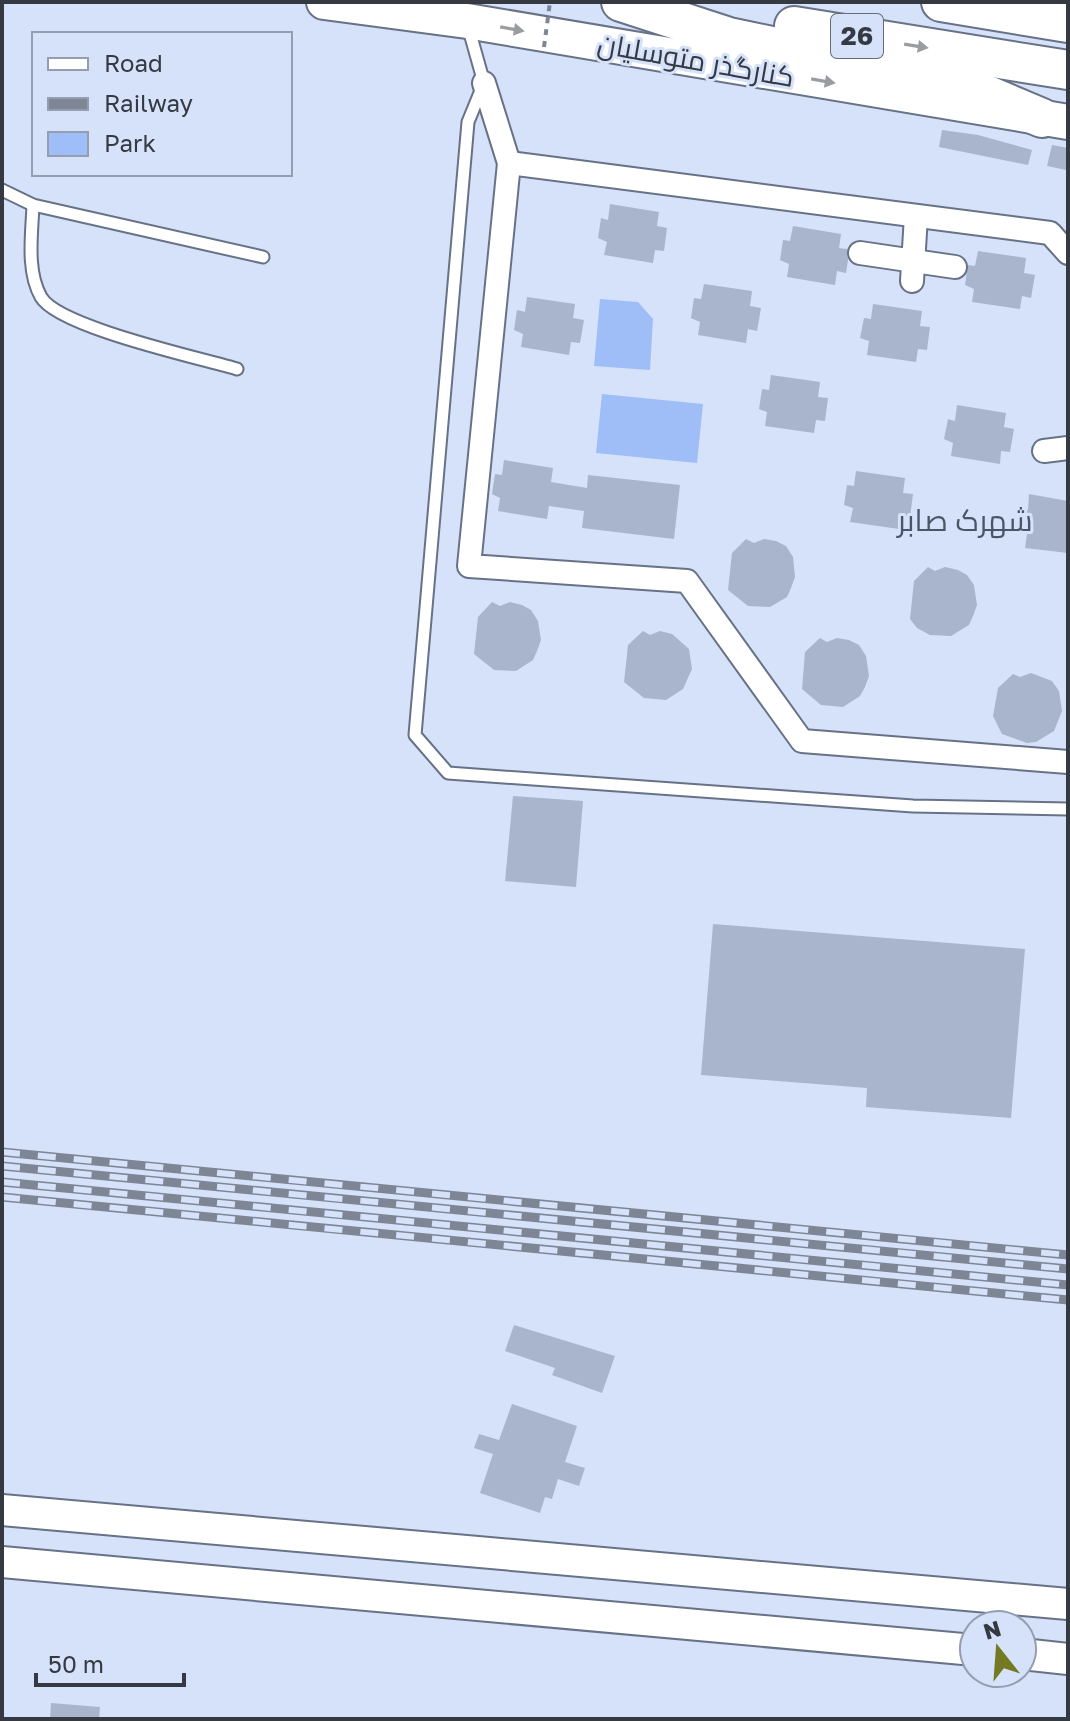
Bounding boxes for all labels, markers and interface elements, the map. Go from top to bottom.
road number: 26 [831,14,883,58]
one-way arrow [499,23,524,36]
street label: کنارگذر متوسلیان [595,26,797,94]
legend [32,32,292,176]
one-way arrow [904,40,929,53]
text: Road [104,48,163,77]
one-way arrow [811,76,836,88]
text: Railway [104,88,193,117]
text: Park [104,128,156,157]
district label: شهرک صابر [895,502,1033,539]
north arrow [958,1609,1038,1689]
text: N [980,1614,1004,1645]
scale bar [36,1637,184,1687]
text: 50 m [48,1649,104,1678]

